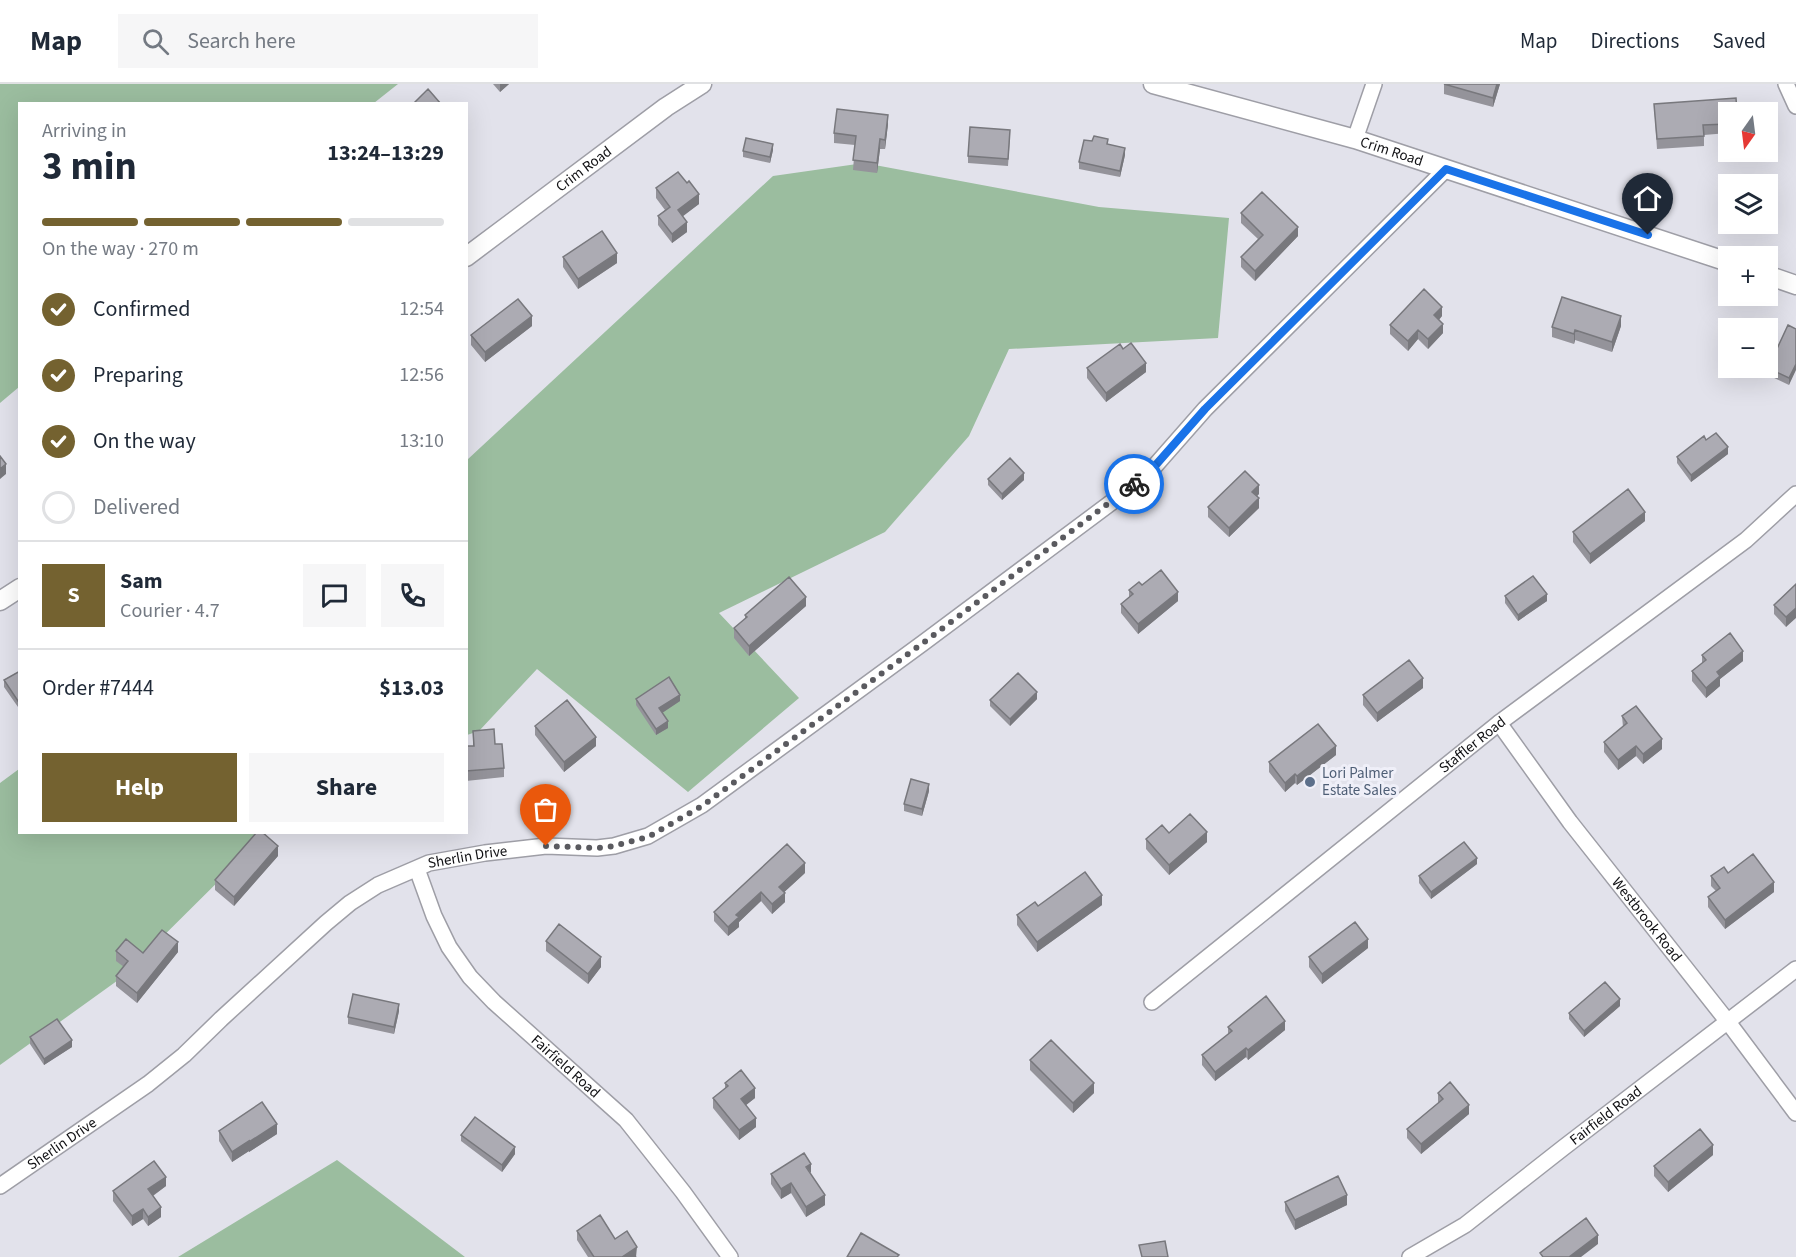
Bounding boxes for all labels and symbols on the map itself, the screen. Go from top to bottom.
north arrow [1718,102,1778,162]
street label: Crim Road [1357,131,1426,172]
street label: Crim Road [552,141,616,197]
pin [1622,173,1673,235]
courier [1104,454,1164,514]
street label: Staffler Road [1435,711,1510,778]
place label: Lori Palmer Estate Sales [1322,763,1396,801]
marker: Lori Palmer Estate Sales [1303,775,1317,789]
pin [520,784,571,846]
street label: Sherlin Drive [426,841,508,874]
street label: Westbrook Road [1607,873,1687,967]
street label: Fairfield Road [526,1030,605,1103]
street label: Fairfield Road [1565,1081,1647,1150]
street label: Sherlin Drive [23,1112,101,1175]

